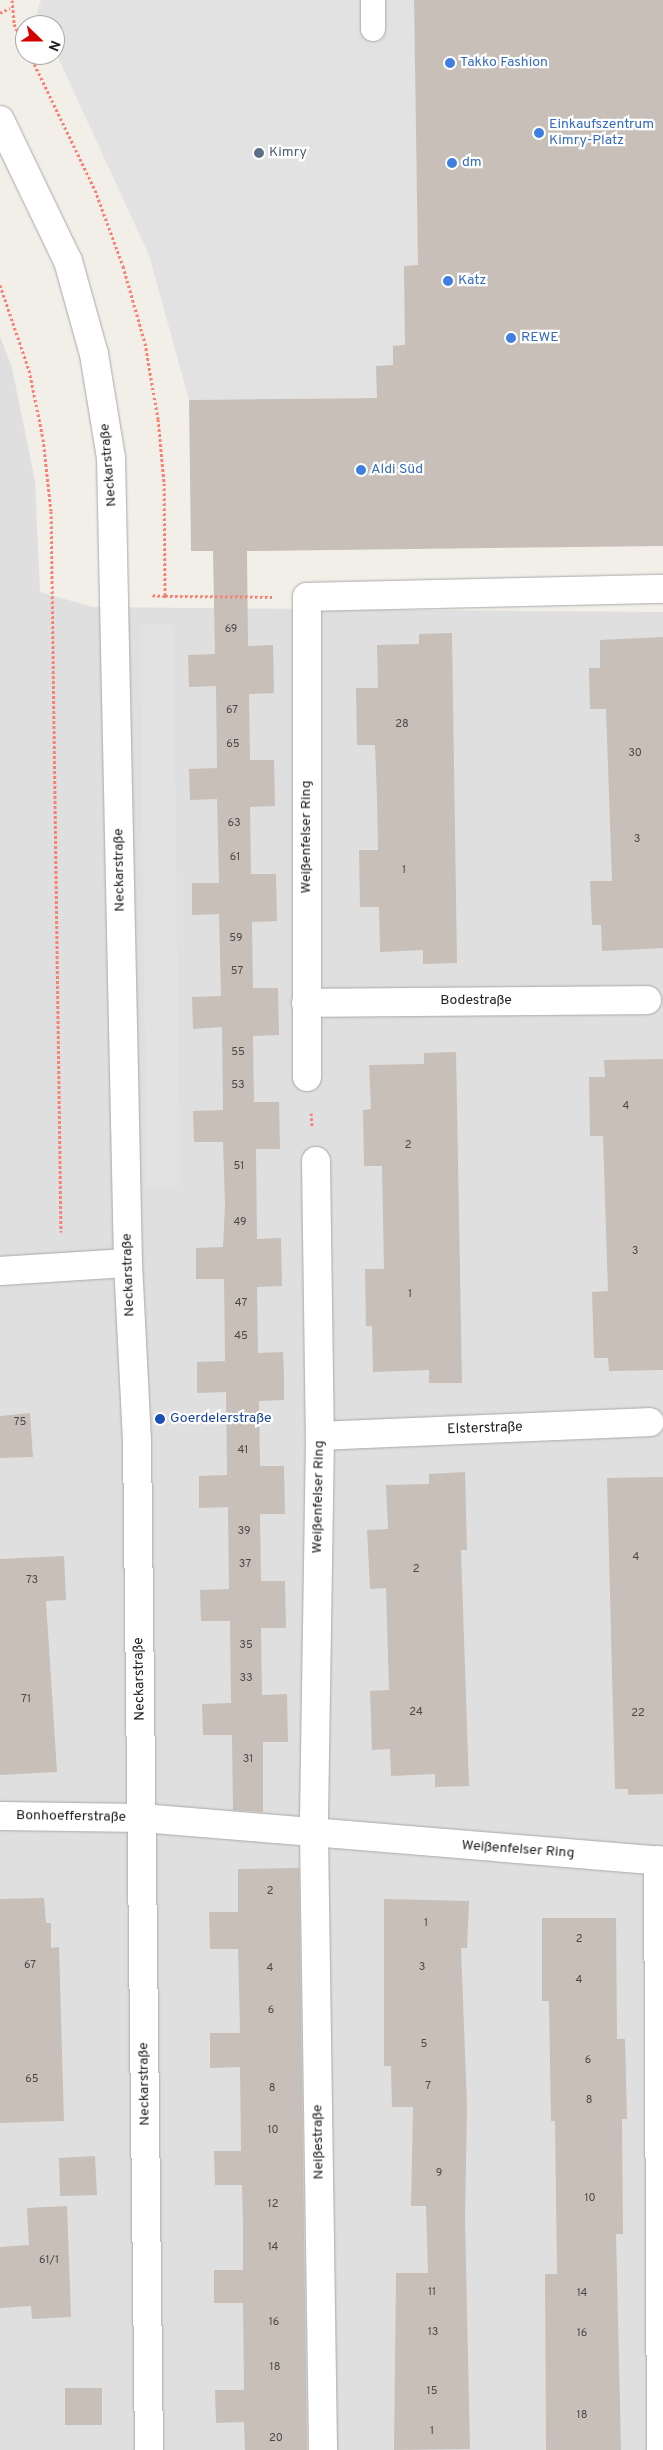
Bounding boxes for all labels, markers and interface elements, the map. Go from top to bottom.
north arrow [15,15,65,65]
text: N [44,38,63,53]
place label: Takko Fashion [460,55,548,71]
marker: Takko Fashion [444,57,456,69]
place label: Einkaufszentrum Kimry-Platz [549,117,654,150]
marker: Einkaufszentrum Kimry-Platz [533,127,545,139]
place label: Kimry [269,145,307,161]
marker: Kimry [253,147,265,159]
place label: dm [462,155,482,171]
marker: dm [446,157,458,169]
place label: Katz [458,273,486,289]
marker: Katz [442,275,454,287]
place label: REWE [521,330,559,346]
marker: REWE [505,332,517,344]
street label: Neckarstraße [97,423,121,507]
place label: Aldi Süd [371,462,423,478]
marker: Aldi Süd [355,464,367,476]
house number: 69 [225,622,237,636]
house number: 67 [226,703,238,717]
house number: 28 [395,717,409,731]
house number: 65 [226,737,240,751]
house number: 30 [628,746,642,760]
street label: Weißenfelser Ring [299,780,315,894]
house number: 63 [227,816,241,830]
street label: Neckarstraße [111,828,129,912]
house number: 3 [634,832,640,846]
house number: 61 [230,850,240,864]
house number: 1 [402,863,406,877]
house number: 59 [229,931,243,945]
house number: 57 [231,964,243,978]
street label: Bodestraße [440,993,512,1009]
house number: 55 [231,1045,245,1059]
house number: 53 [231,1078,245,1092]
house number: 4 [623,1099,629,1113]
house number: 2 [405,1138,411,1152]
house number: 51 [234,1159,244,1173]
house number: 49 [233,1215,247,1229]
street label: Neckarstraße [119,1233,139,1317]
house number: 3 [632,1244,638,1258]
house number: 1 [408,1287,412,1301]
house number: 47 [235,1296,247,1310]
house number: 45 [234,1329,248,1343]
place label: Goerdelerstraße [170,1411,271,1427]
marker: Goerdelerstraße [154,1413,166,1425]
house number: 75 [14,1415,26,1429]
street label: Elsterstraße [447,1419,523,1439]
street label: Weißenfelser Ring [310,1440,328,1554]
house number: 41 [238,1443,248,1457]
house number: 39 [238,1524,250,1538]
house number: 4 [633,1550,639,1564]
house number: 37 [239,1557,251,1571]
house number: 2 [413,1562,419,1576]
house number: 73 [26,1573,38,1587]
street label: Neckarstraße [131,1637,149,1721]
house number: 35 [239,1638,253,1652]
house number: 33 [239,1671,253,1685]
house number: 71 [21,1692,31,1706]
house number: 24 [409,1705,423,1719]
house number: 22 [631,1706,645,1720]
house number: 31 [243,1752,253,1766]
street label: Bonhoefferstraße [16,1808,126,1826]
street label: Weißenfelser Ring [461,1838,575,1862]
house number: 2 [267,1884,273,1898]
house number: 1 [424,1916,428,1930]
house number: 2 [576,1932,582,1946]
house number: 67 [24,1958,36,1972]
house number: 3 [419,1960,425,1974]
house number: 4 [267,1961,273,1975]
house number: 4 [576,1973,582,1987]
house number: 6 [268,2003,274,2017]
house number: 5 [421,2037,427,2051]
street label: Neckarstraße [136,2042,154,2126]
house number: 6 [585,2053,591,2067]
house number: 65 [25,2072,39,2086]
house number: 7 [425,2079,431,2093]
house number: 8 [269,2081,275,2095]
house number: 8 [586,2093,592,2107]
street label: Neißestraße [310,2104,328,2180]
house number: 10 [267,2123,279,2137]
house number: 9 [436,2166,442,2180]
house number: 10 [584,2191,596,2205]
house number: 12 [268,2197,278,2211]
house number: 14 [268,2240,278,2254]
house number: 61/1 [39,2253,59,2267]
house number: 11 [428,2285,436,2299]
house number: 14 [577,2286,587,2300]
house number: 16 [269,2315,279,2329]
house number: 13 [428,2325,438,2339]
house number: 16 [577,2326,587,2340]
house number: 18 [270,2360,280,2374]
house number: 15 [427,2384,437,2398]
house number: 18 [577,2408,587,2422]
house number: 1 [430,2424,434,2438]
house number: 20 [269,2431,283,2445]

